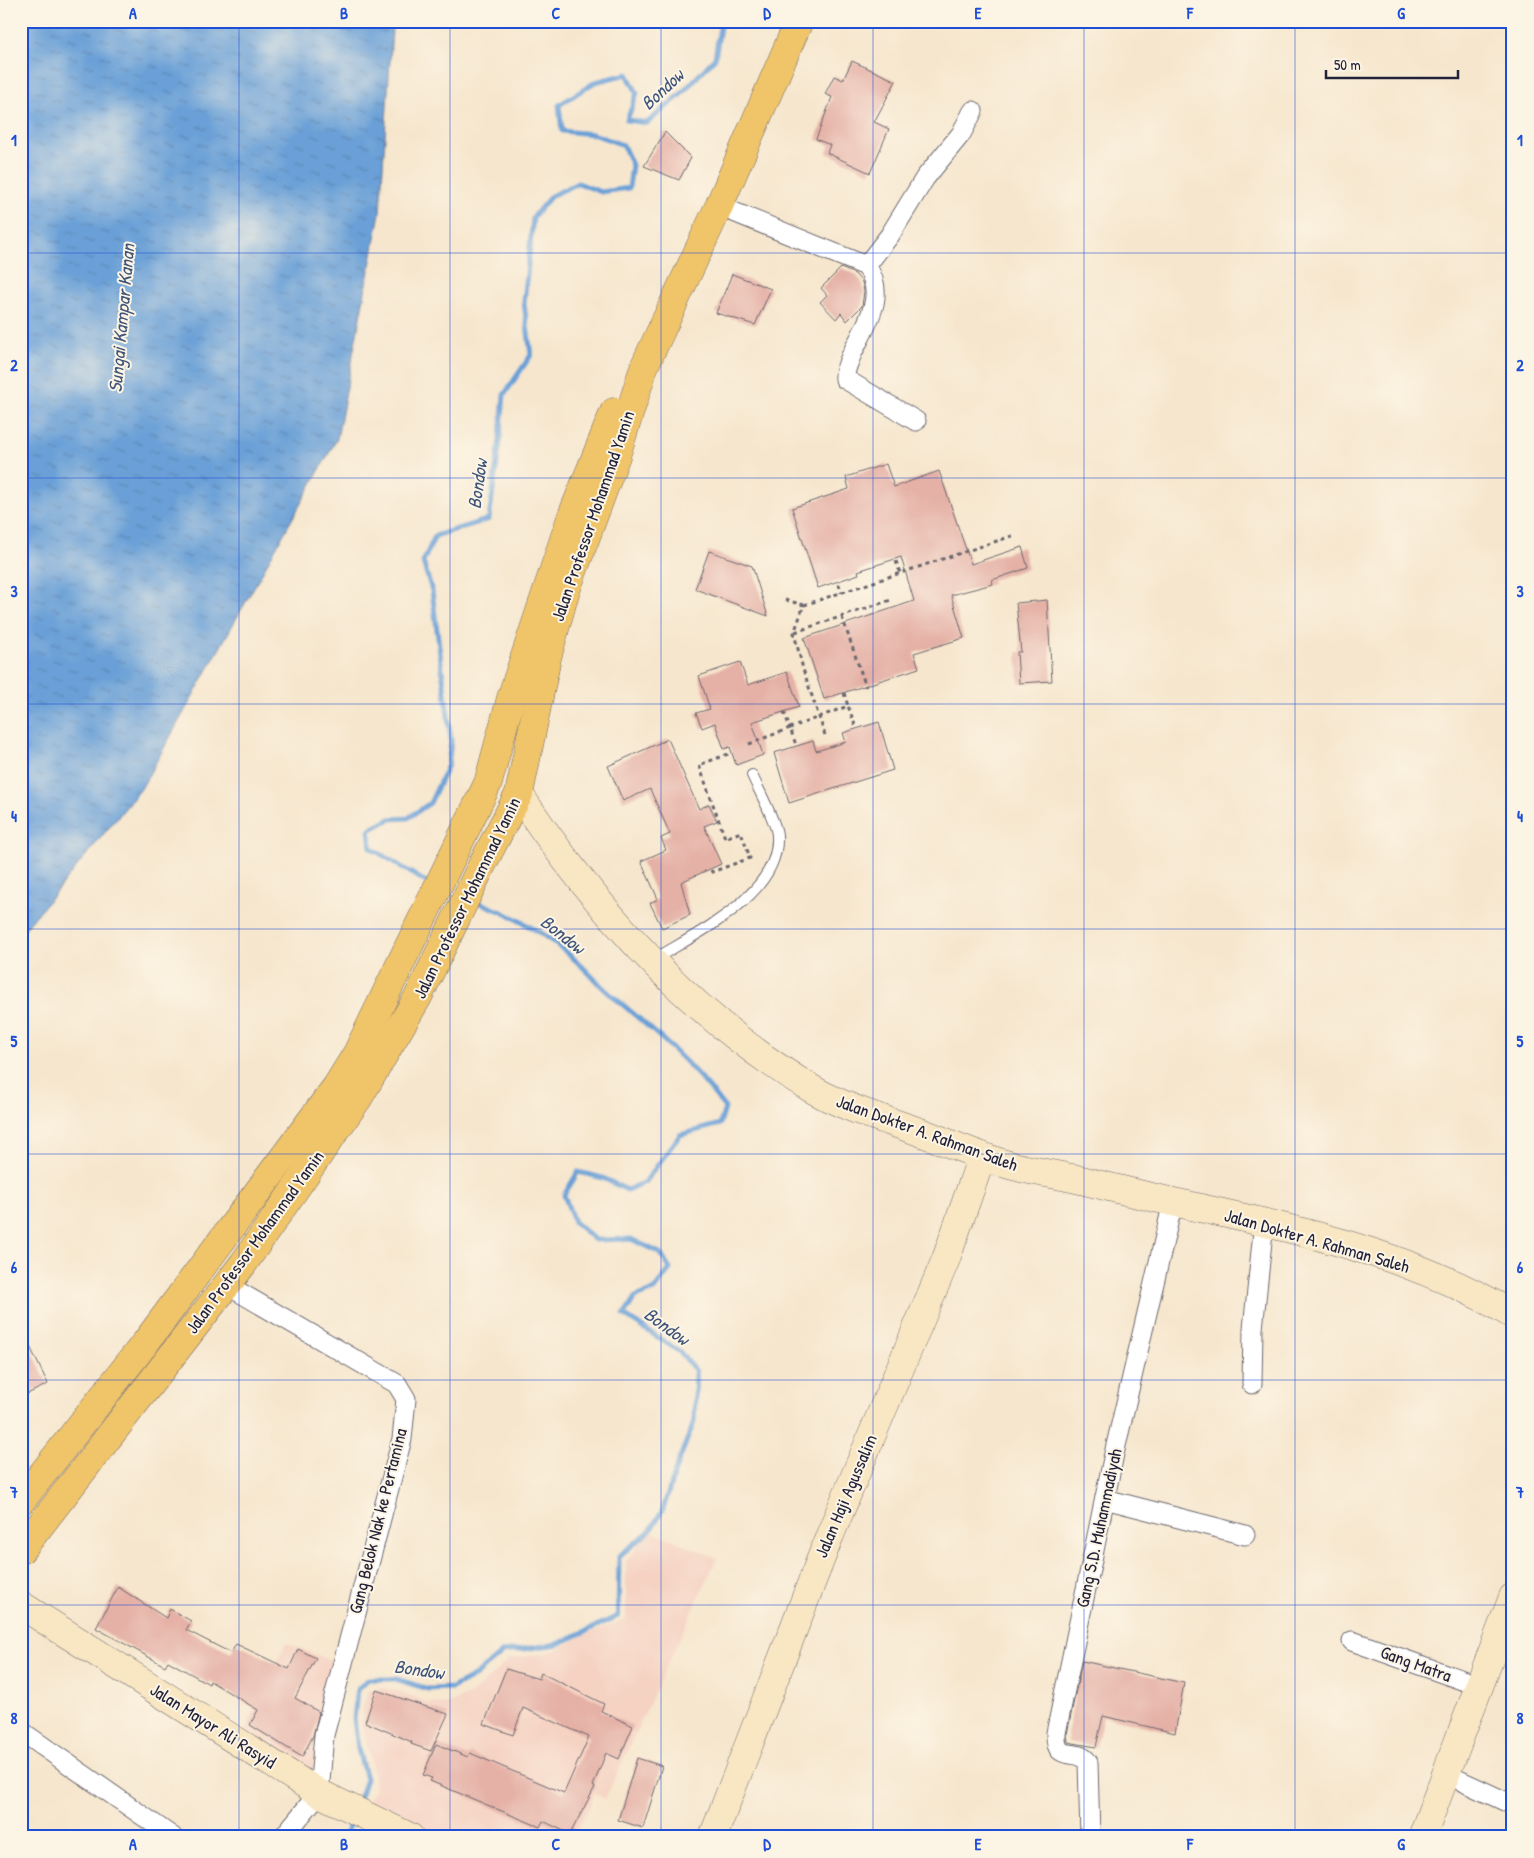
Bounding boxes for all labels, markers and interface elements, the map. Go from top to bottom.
text: A [129,2,137,24]
text: B [340,2,348,24]
text: C [552,2,561,24]
text: D [763,2,771,24]
text: E [974,2,982,24]
text: F [1186,2,1194,24]
text: G [1397,2,1405,24]
scale bar [1326,48,1459,80]
text: 50 m [1334,54,1361,75]
water label: Bondow [635,61,691,115]
text: 1 [11,129,17,151]
text: 1 [1517,129,1523,151]
water label: Sungai Kampar Kanan [102,241,141,393]
text: 2 [10,354,18,376]
text: 2 [1516,354,1524,376]
street label: Jalan Professor Mohammad Yamin [545,407,640,624]
water label: Bondow [461,455,494,510]
text: 3 [10,580,18,602]
text: 3 [1516,580,1524,602]
street label: Jalan Professor Mohammad Yamin [407,793,526,1003]
text: 4 [11,805,17,827]
text: 4 [1517,805,1523,827]
water label: Bondow [535,908,592,961]
text: 5 [11,1030,18,1052]
text: 5 [1517,1030,1524,1052]
street label: Jalan Dokter A. Rahman Saleh [833,1088,1022,1177]
street label: Jalan Professor Mohammad Yamin [179,1145,330,1339]
street label: Jalan Dokter A. Rahman Saleh [1222,1202,1413,1279]
text: 6 [11,1256,18,1278]
text: 6 [1517,1256,1524,1278]
water label: Bondow [639,1301,697,1352]
street label: Gang Belok Nak ke Pertamina [342,1425,413,1616]
street label: Jalan Haji Agussalim [808,1430,883,1561]
street label: Gang S.D. Muhammadiyah [1069,1446,1128,1610]
text: 7 [9,1481,18,1503]
text: 7 [1515,1481,1524,1503]
street label: Gang Matra [1377,1639,1455,1688]
water label: Bondow [393,1653,448,1686]
street label: Jalan Mayor Ali Rasyid [146,1677,281,1774]
text: 8 [11,1707,18,1729]
text: 8 [1517,1707,1524,1729]
text: A [129,1833,137,1855]
text: B [340,1833,348,1855]
text: C [552,1833,561,1855]
text: D [763,1833,771,1855]
text: E [974,1833,982,1855]
text: F [1186,1833,1194,1855]
text: G [1397,1833,1405,1855]

